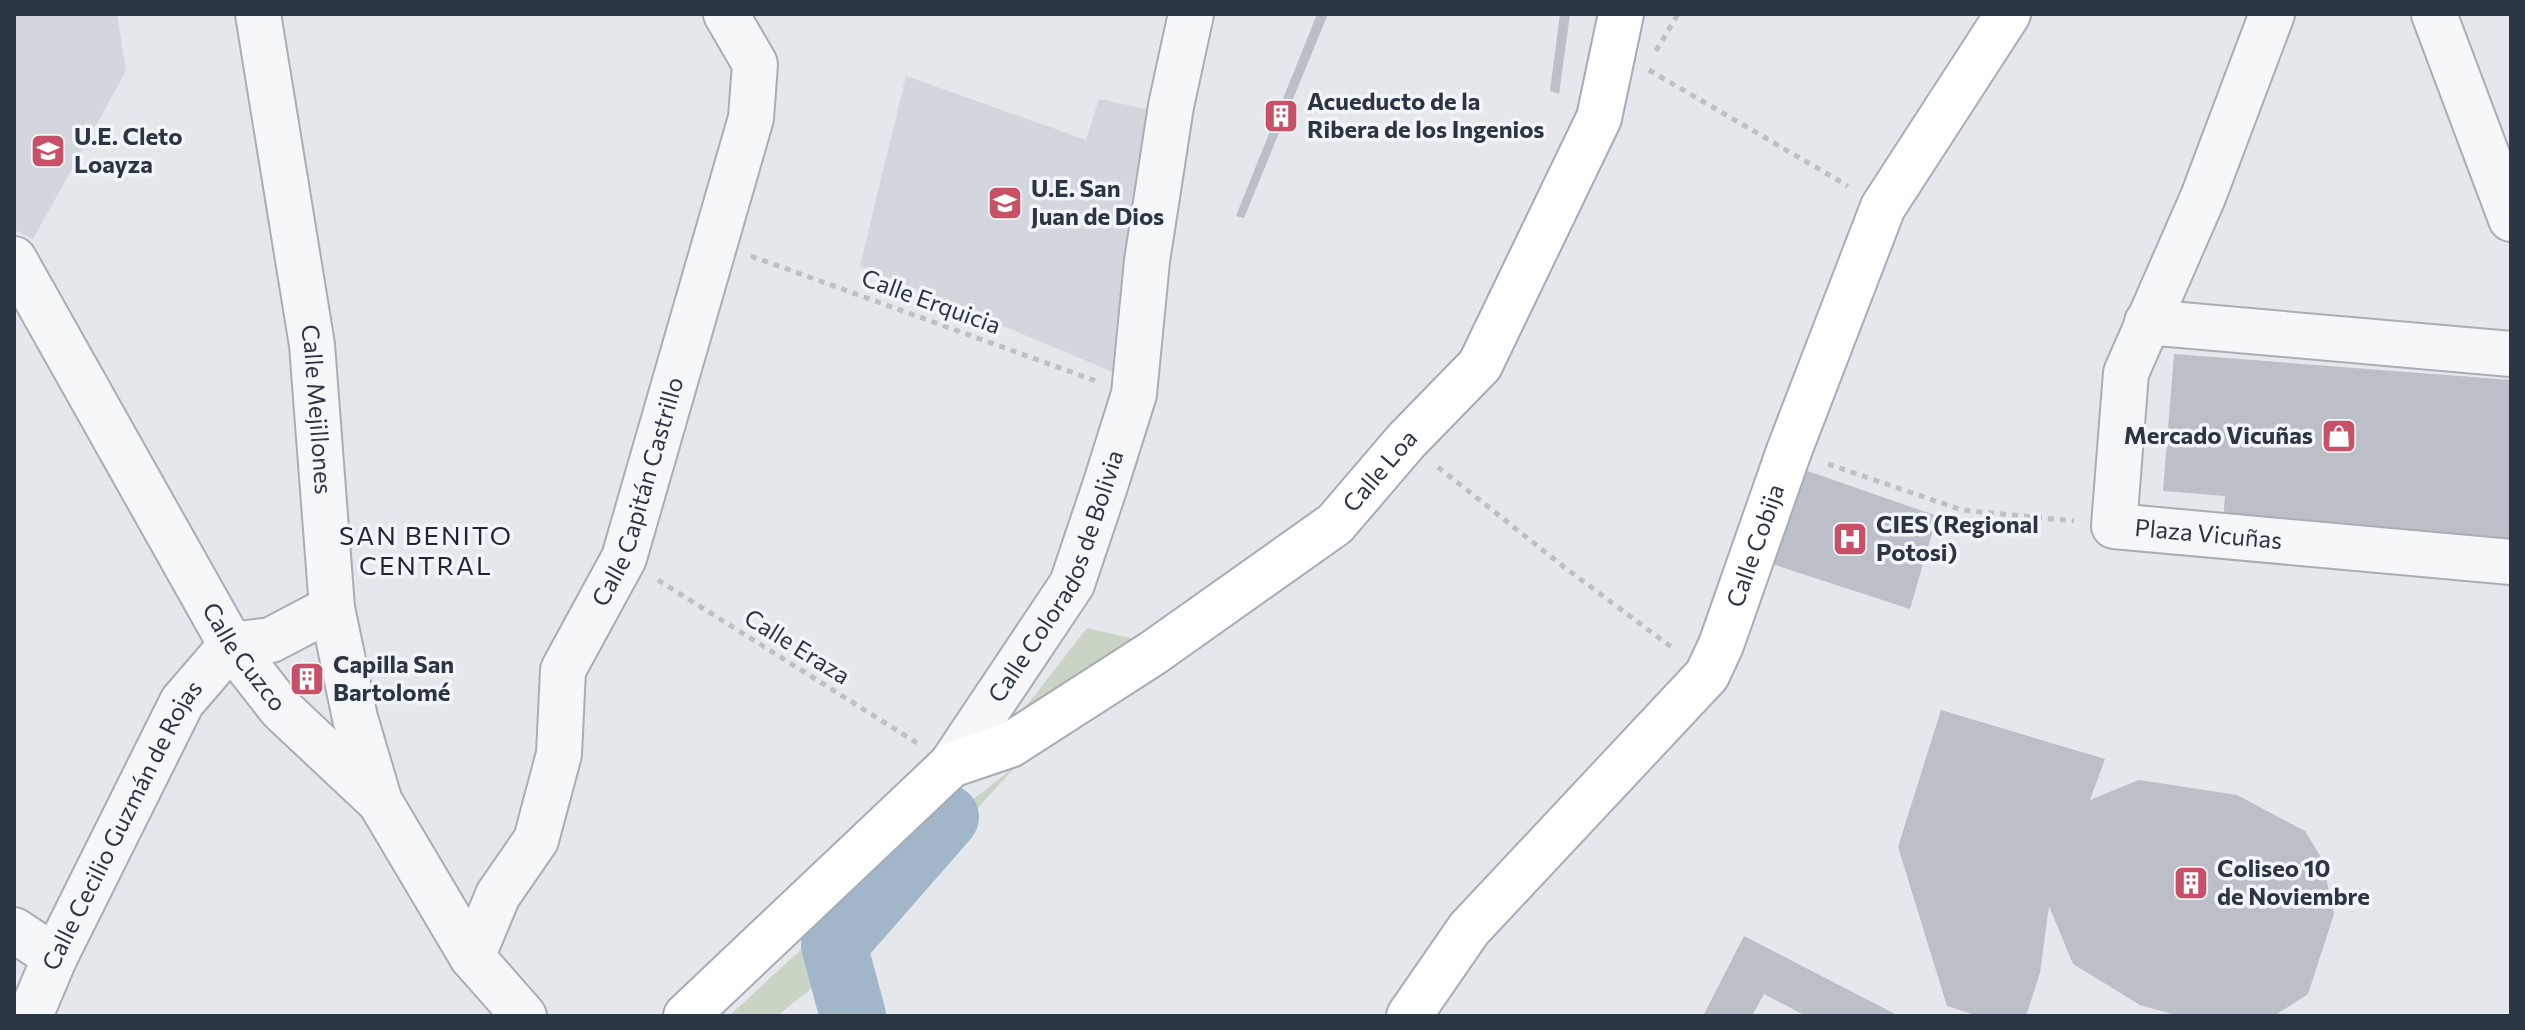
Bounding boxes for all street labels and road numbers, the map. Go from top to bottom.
street label: Calle Erquicia [858,262,1005,339]
street label: Calle Mejillones [296,322,339,495]
street label: Calle Capitán Castrillo [585,373,689,611]
street label: Calle Loa [1336,423,1422,517]
street label: Calle Colorados de Bolivia [981,446,1128,707]
street label: Calle Cobija [1719,480,1789,611]
street label: Plaza Vicuñas [2134,512,2284,554]
street label: Calle Cuzco [197,597,293,716]
street label: Calle Eraza [740,602,856,690]
street label: Calle Cecilio Guzmán de Rojas [35,673,208,974]

